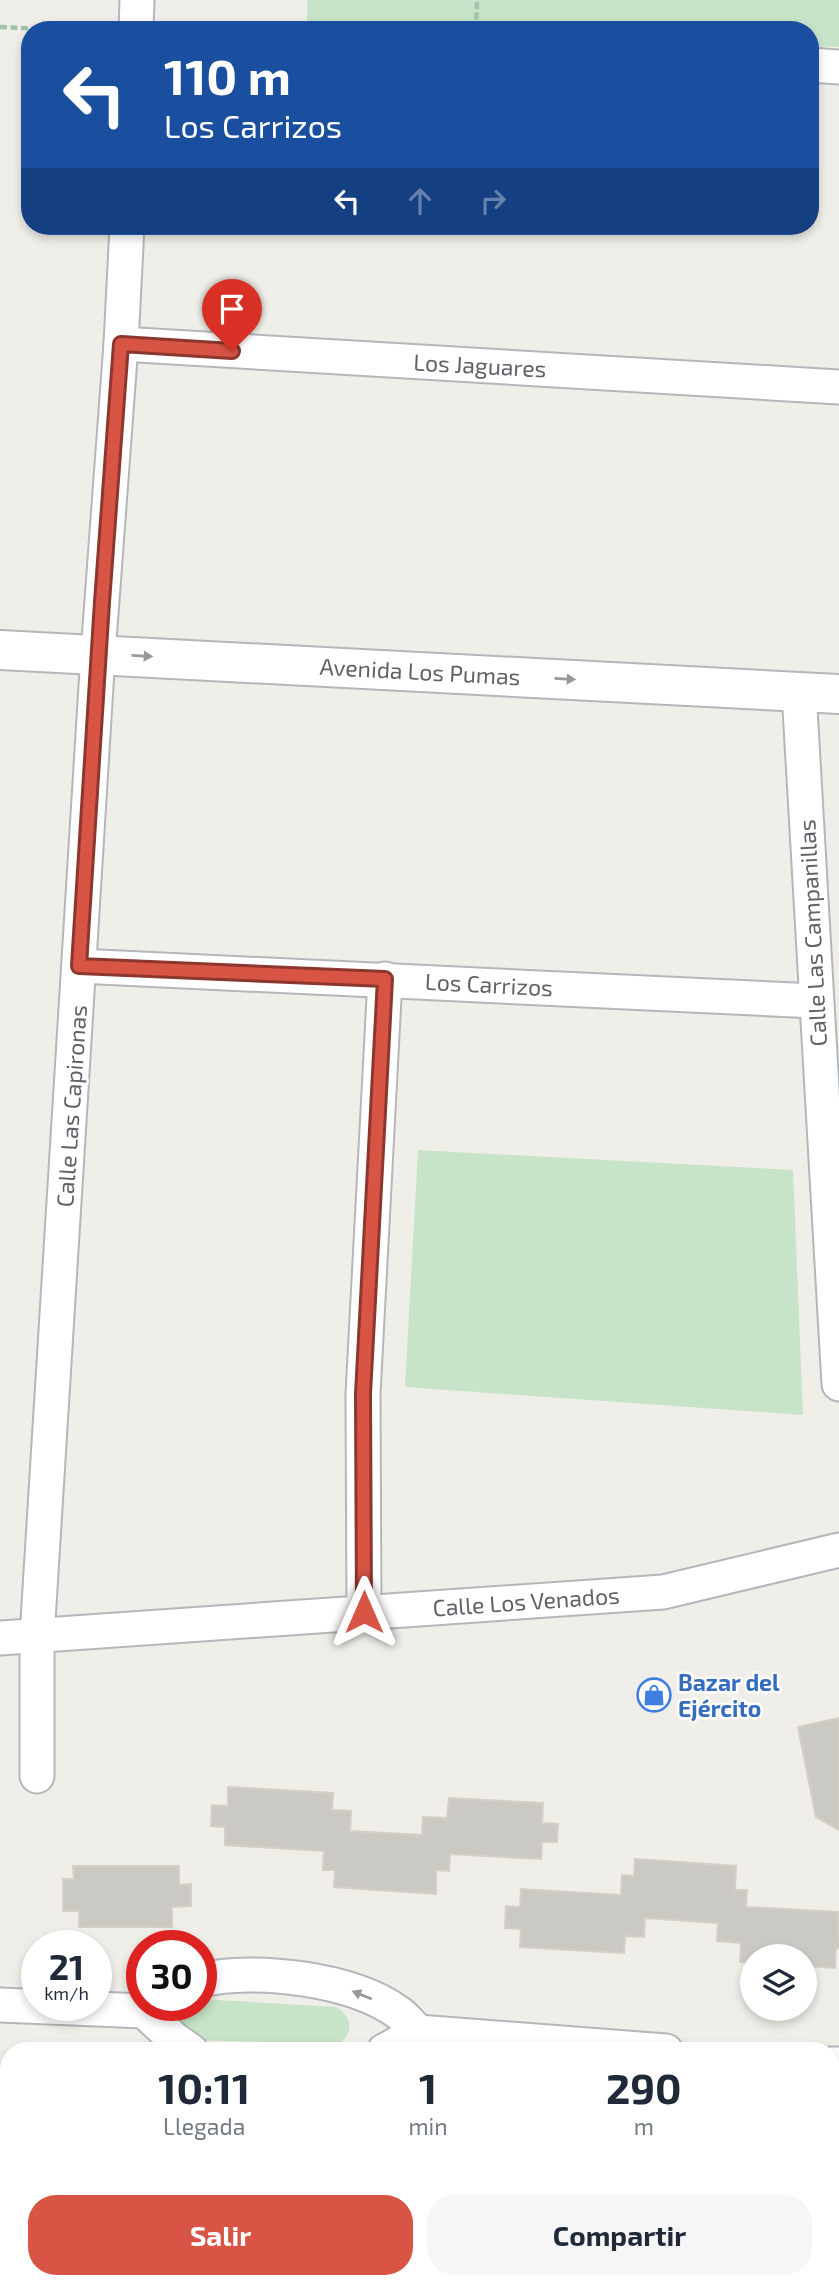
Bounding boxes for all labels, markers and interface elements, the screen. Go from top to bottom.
text: 110 m [164,46,291,105]
icon: left [49,49,140,140]
text: Los Carrizos [164,106,342,144]
icon: left [328,182,366,220]
icon: ahead [401,182,439,220]
icon: right [474,182,512,220]
pin [202,279,262,351]
icon: arrive [213,290,251,328]
street label: Los Jaguares [413,348,547,382]
one-way arrow [131,651,153,662]
street label: Avenida Los Pumas [319,652,521,690]
one-way arrow [554,674,576,685]
street label: Calle Las Campanillas [792,819,832,1047]
street label: Los Carrizos [424,967,554,1001]
street label: Calle Las Capironas [50,1004,92,1208]
position arrow [327,1575,401,1649]
street label: Calle Los Venados [432,1580,620,1622]
place label: Bazar del Ejército [678,1668,780,1722]
shop icon: Bazar del Ejército [635,1676,673,1714]
speed limit sign: 30 [126,1930,217,2021]
map controls [740,1944,817,2021]
button: layers [740,1944,817,2021]
text: 21 [49,1945,84,1987]
text: km/h [44,1982,89,2004]
one-way arrow [351,1990,372,2001]
text: 10:11 [158,2062,250,2112]
text: 1 [419,2062,437,2112]
text: 290 [606,2062,682,2112]
text: Llegada [163,2112,245,2140]
text: min [408,2112,448,2140]
text: m [634,2112,654,2140]
button: Salir [28,2195,413,2275]
button: Compartir [427,2195,812,2275]

